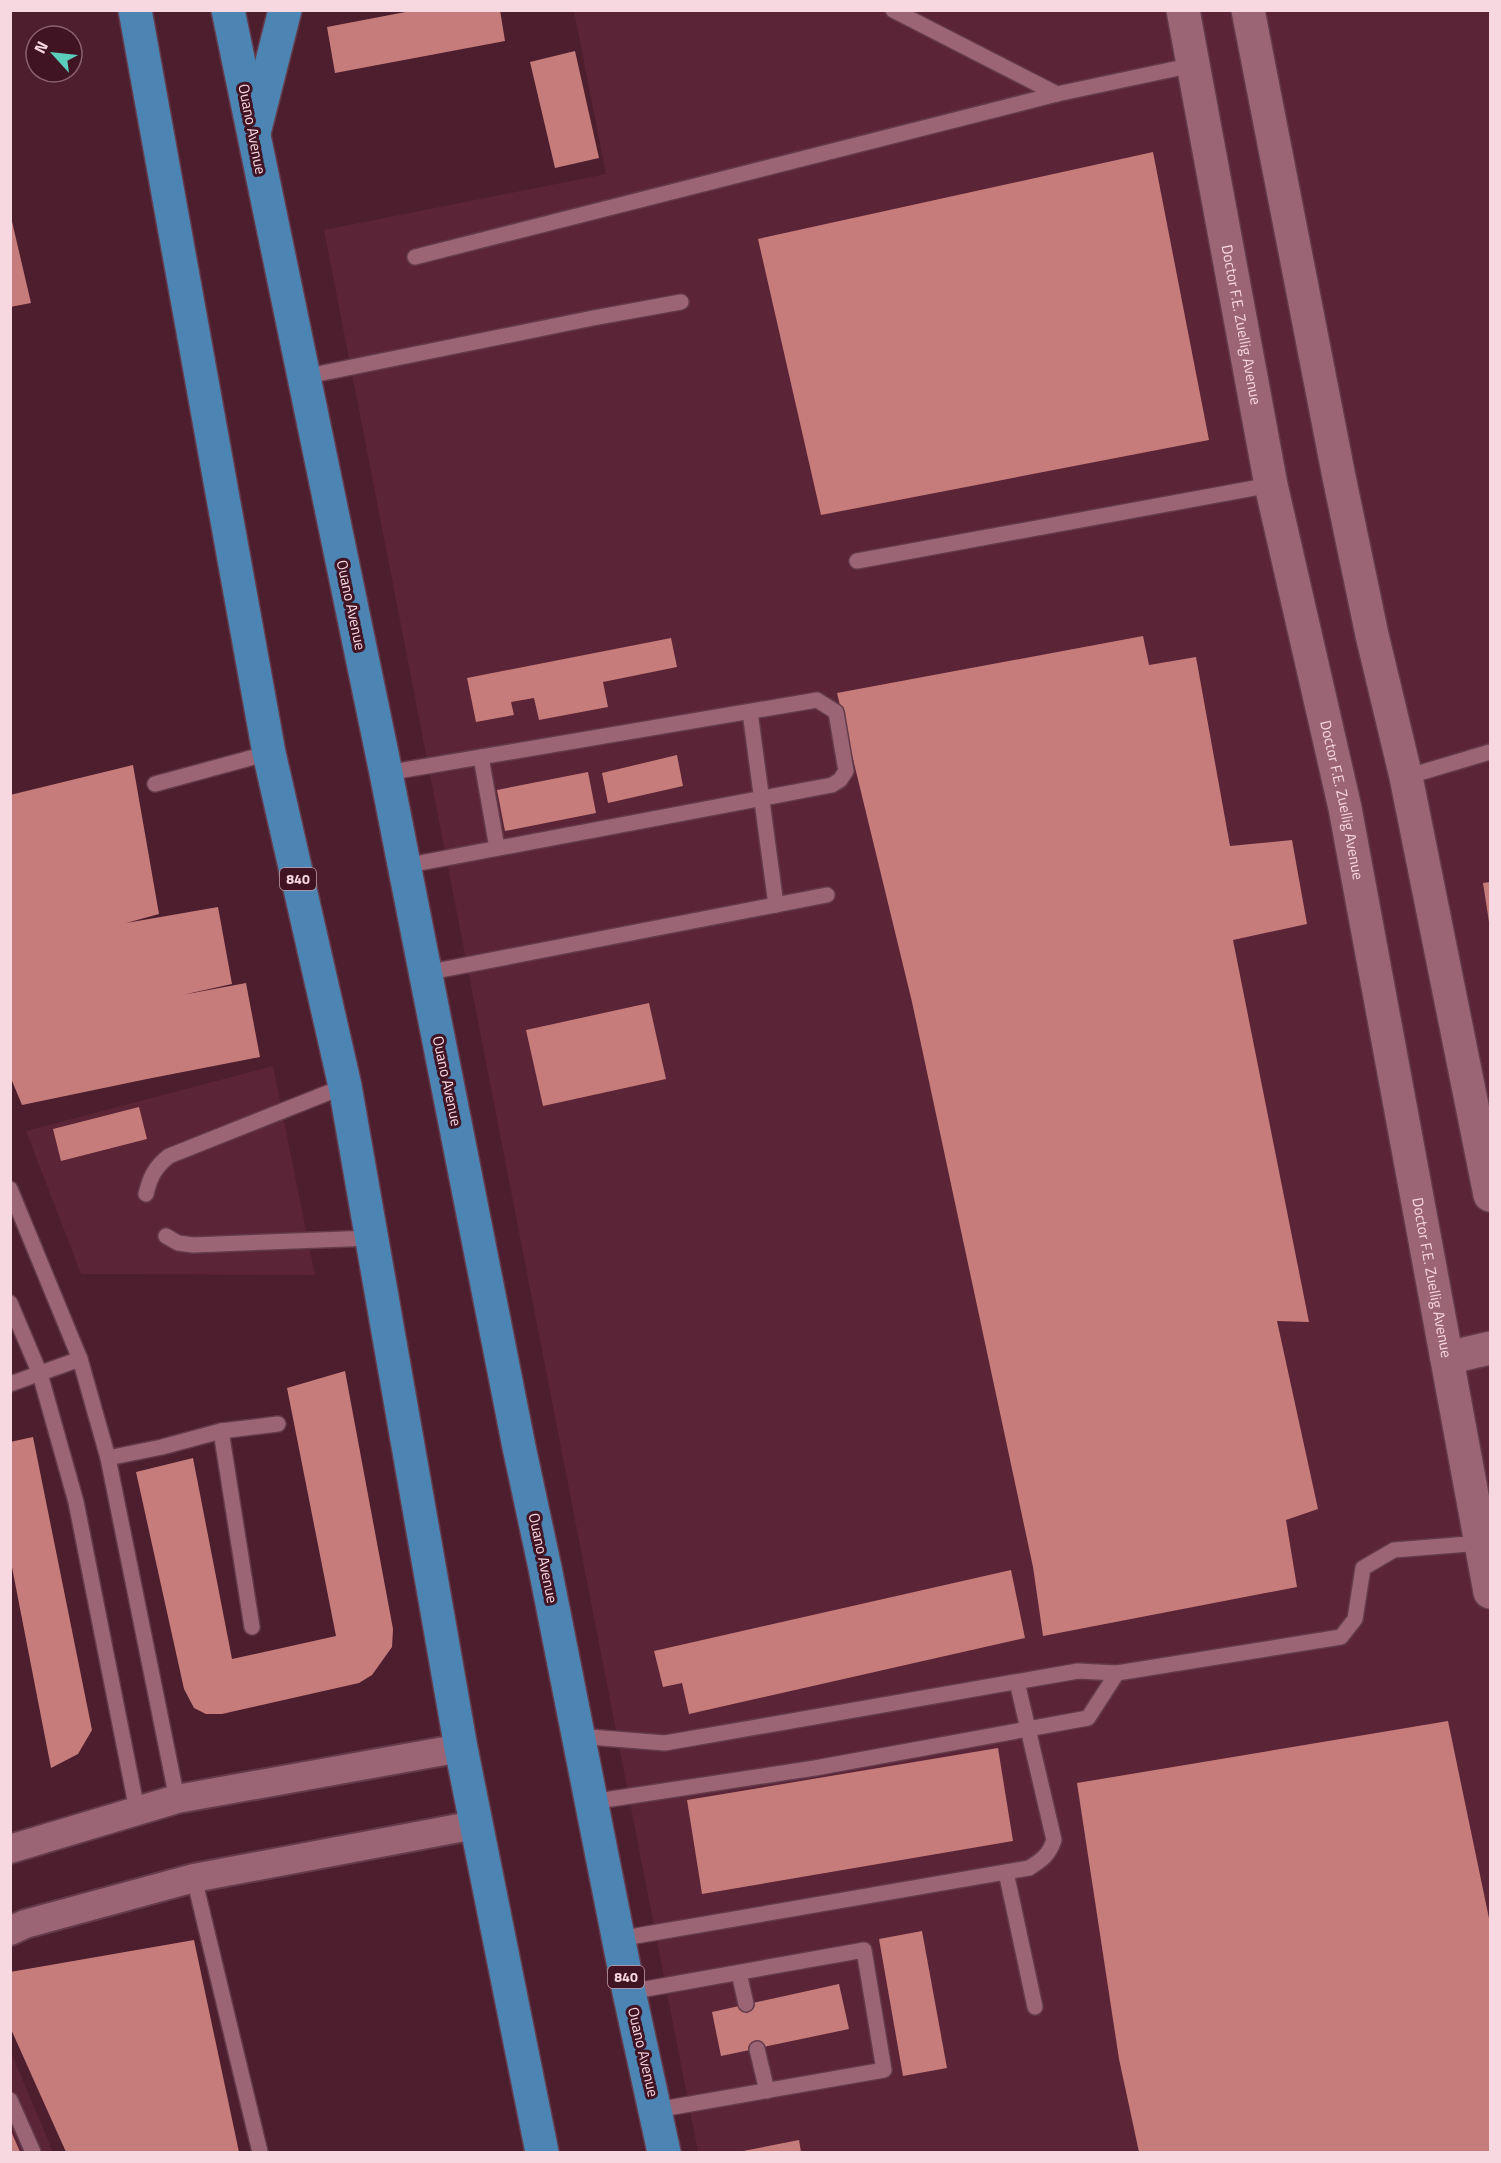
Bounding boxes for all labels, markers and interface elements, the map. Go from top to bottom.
north arrow [24,24,84,84]
text: N [27,37,54,58]
street label: Ouano Avenue [232,82,273,176]
street label: Doctor F.E. Zuellig Avenue [1216,243,1268,407]
street label: Ouano Avenue [331,558,372,652]
street label: Doctor F.E. Zuellig Avenue [1314,718,1370,882]
road number: 840 [280,868,316,890]
street label: Ouano Avenue [427,1034,468,1128]
street label: Doctor F.E. Zuellig Avenue [1406,1196,1458,1359]
street label: Ouano Avenue [523,1511,564,1605]
road number: 840 [608,1966,644,1988]
street label: Ouano Avenue [622,2005,665,2099]

